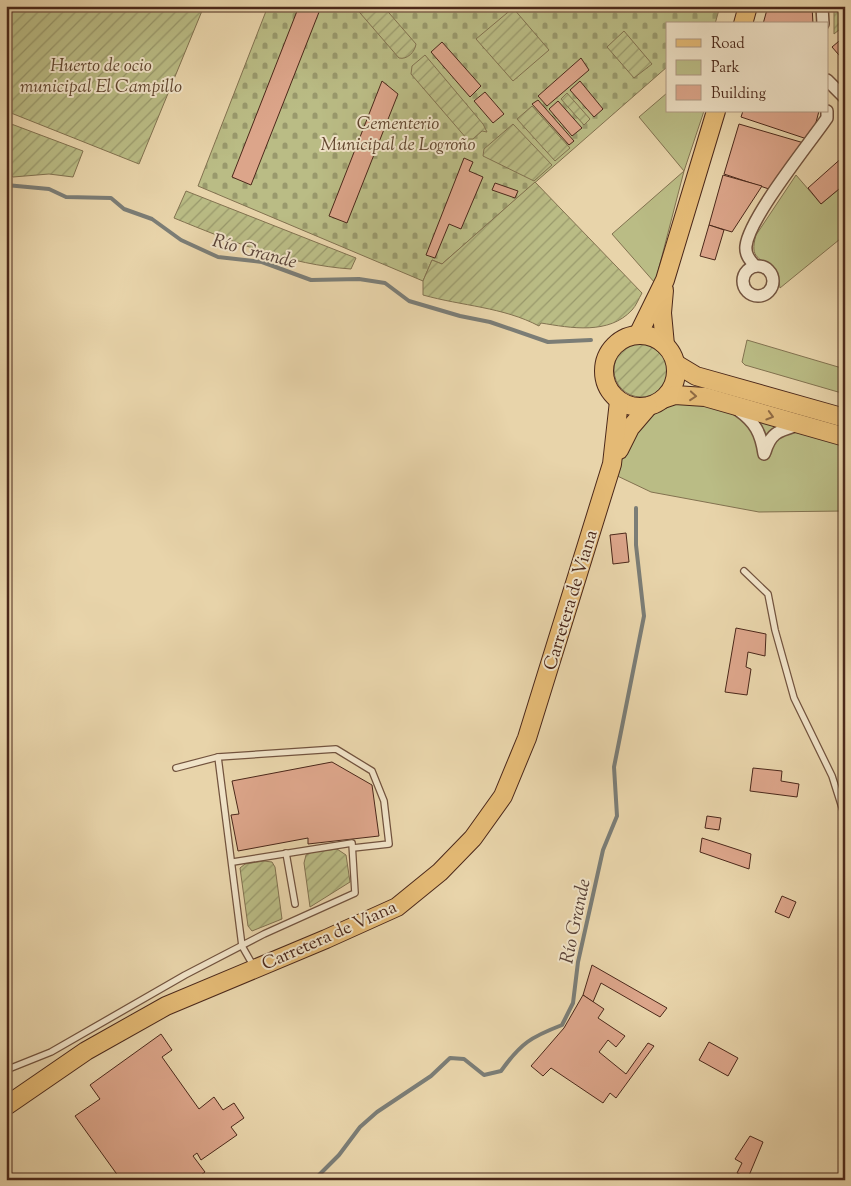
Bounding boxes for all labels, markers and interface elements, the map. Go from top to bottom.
legend [666,22,828,112]
text: Road [711,34,745,55]
park label: Huerto de ocio municipal El Campillo [20,54,182,101]
text: Park [711,58,740,79]
text: Building [711,84,766,105]
park label: Cementerio Municipal de Logroño [321,112,476,159]
water label: Río Grande [209,228,300,277]
one-way arrow [690,390,698,401]
one-way arrow [766,410,774,420]
street label: Carretera de Viana [538,527,606,674]
water label: Río Grande [554,876,599,967]
street label: Carretera de Viana [258,895,402,978]

